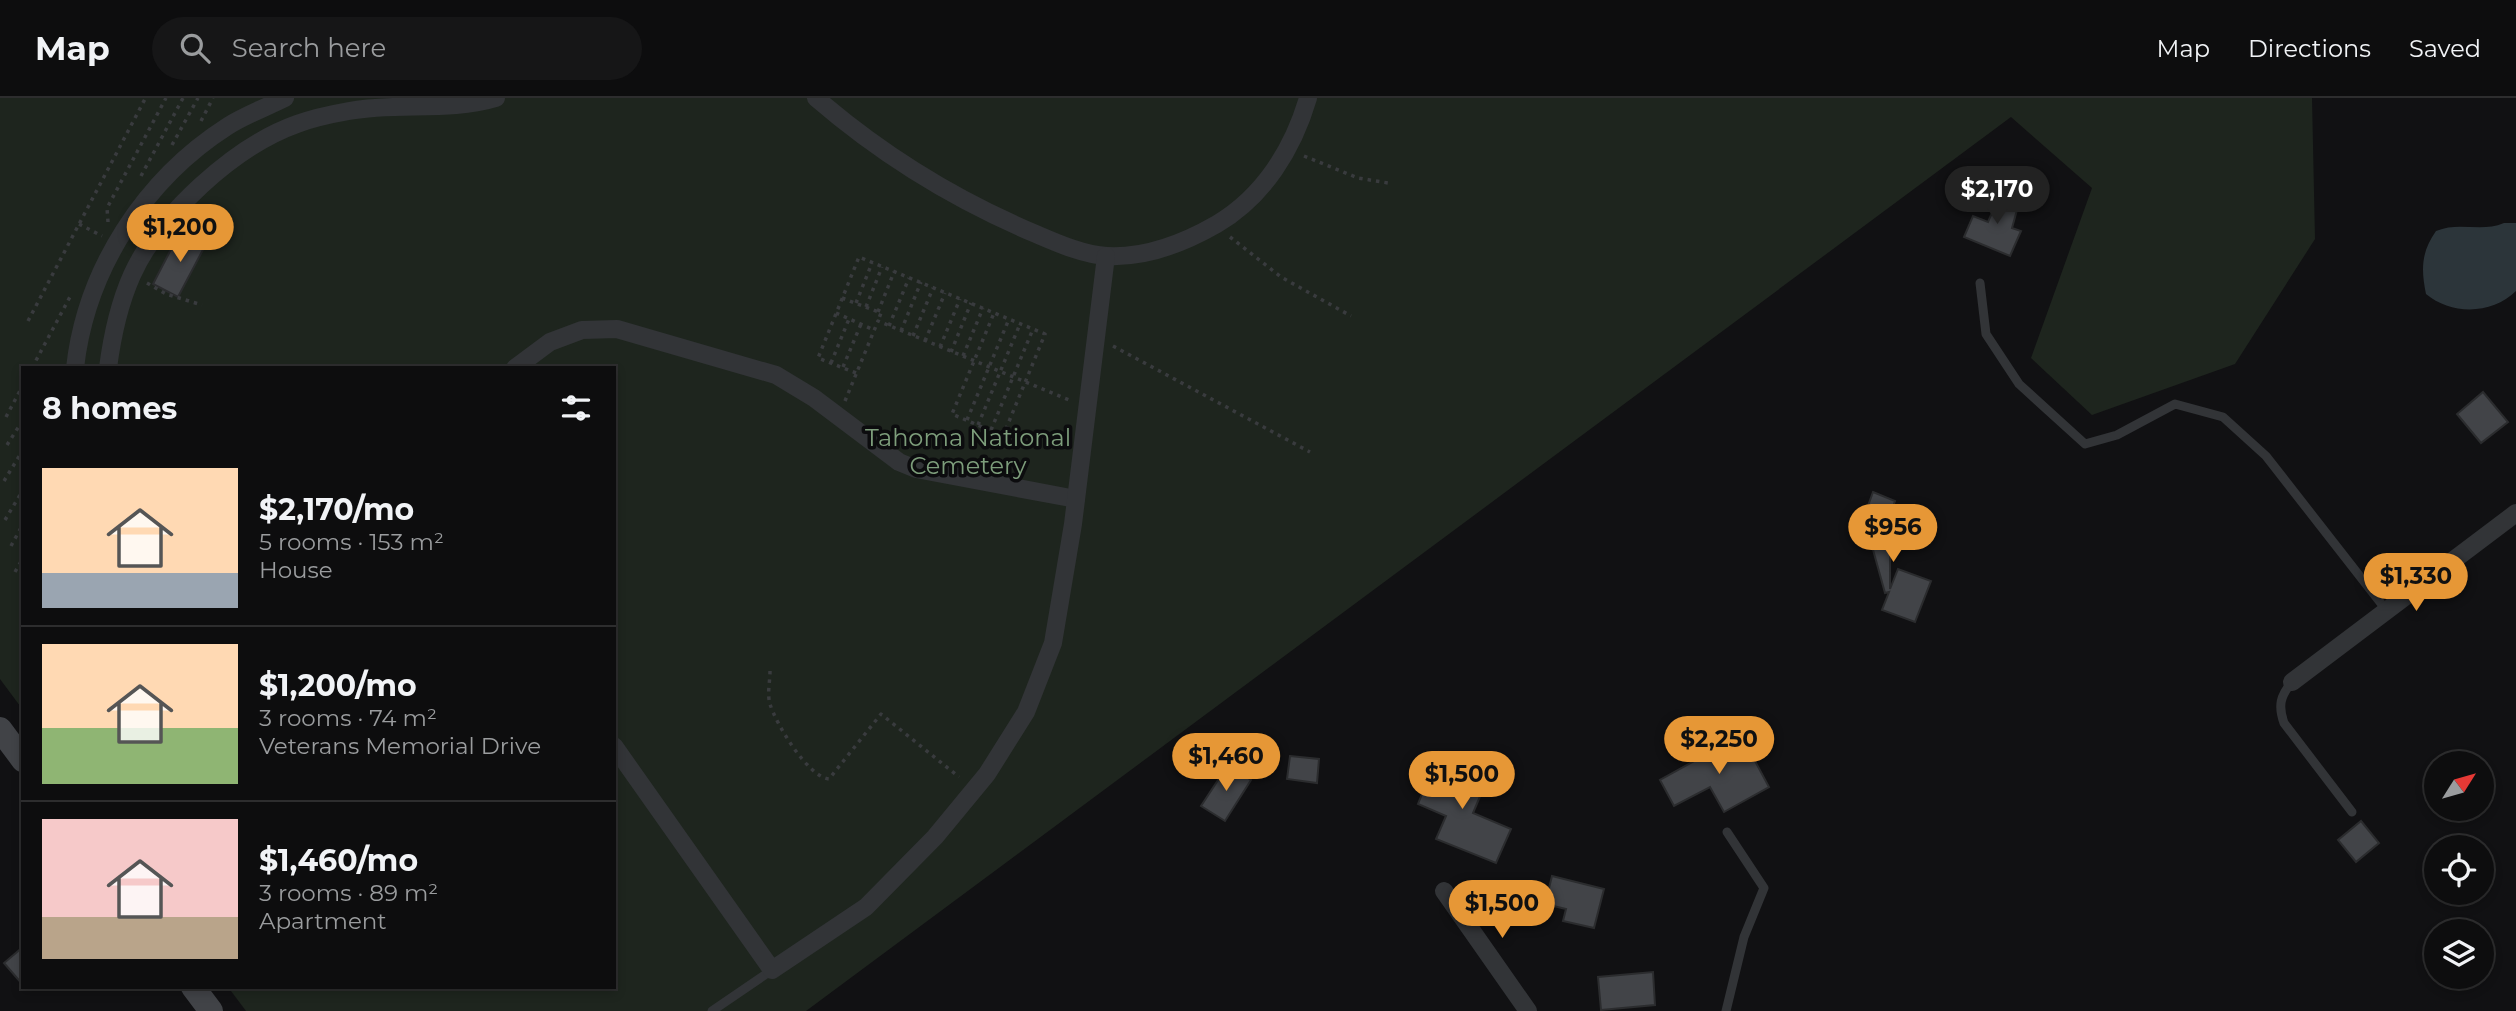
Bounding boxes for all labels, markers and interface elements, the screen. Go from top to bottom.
search box [152,17,642,80]
text: Map [35,28,110,68]
icon: search [176,29,214,67]
text: Search here [232,32,386,64]
text: Map [2157,34,2210,63]
text: Directions [2248,34,2371,63]
text: Saved [2409,34,2481,63]
pin: $2,170 [1940,166,2054,226]
text: $2,170 [1961,175,2033,203]
pin: $1,200 [123,204,237,264]
text: $1,200 [143,213,217,241]
icon: filters [557,389,595,427]
text: 8 homes [42,390,177,427]
park label: Tahoma National Cemetery [865,423,1071,480]
text: $2,170/mo [259,491,414,528]
icon: home [98,496,182,580]
pin: $956 [1852,504,1934,564]
text: $956 [1864,513,1922,541]
text: 5 rooms · 153 m² [259,528,444,556]
pin: $1,330 [2359,554,2473,613]
text: House [259,556,333,584]
text: $1,330 [2380,562,2452,590]
text: $1,200/mo [259,667,417,704]
icon: home [98,672,182,756]
text: 3 rooms · 74 m² [259,704,437,732]
pin: $2,250 [1662,716,1776,776]
text: $2,250 [1680,725,1758,753]
text: Veterans Memorial Drive [259,732,541,760]
pin: $1,460 [1169,734,1283,793]
text: $1,460 [1188,742,1264,770]
north arrow [2424,751,2494,821]
map controls [2424,751,2494,989]
pin: $1,500 [1405,752,1519,811]
text: $1,500 [1425,760,1499,788]
button: locate [2424,835,2494,905]
text: $1,460/mo [259,842,418,879]
icon: home [98,847,182,931]
text: 3 rooms · 89 m² [259,879,438,907]
pin: $1,500 [1445,880,1559,940]
text: $1,500 [1465,889,1539,917]
text: Apartment [259,907,387,935]
button: layers [2424,919,2494,989]

